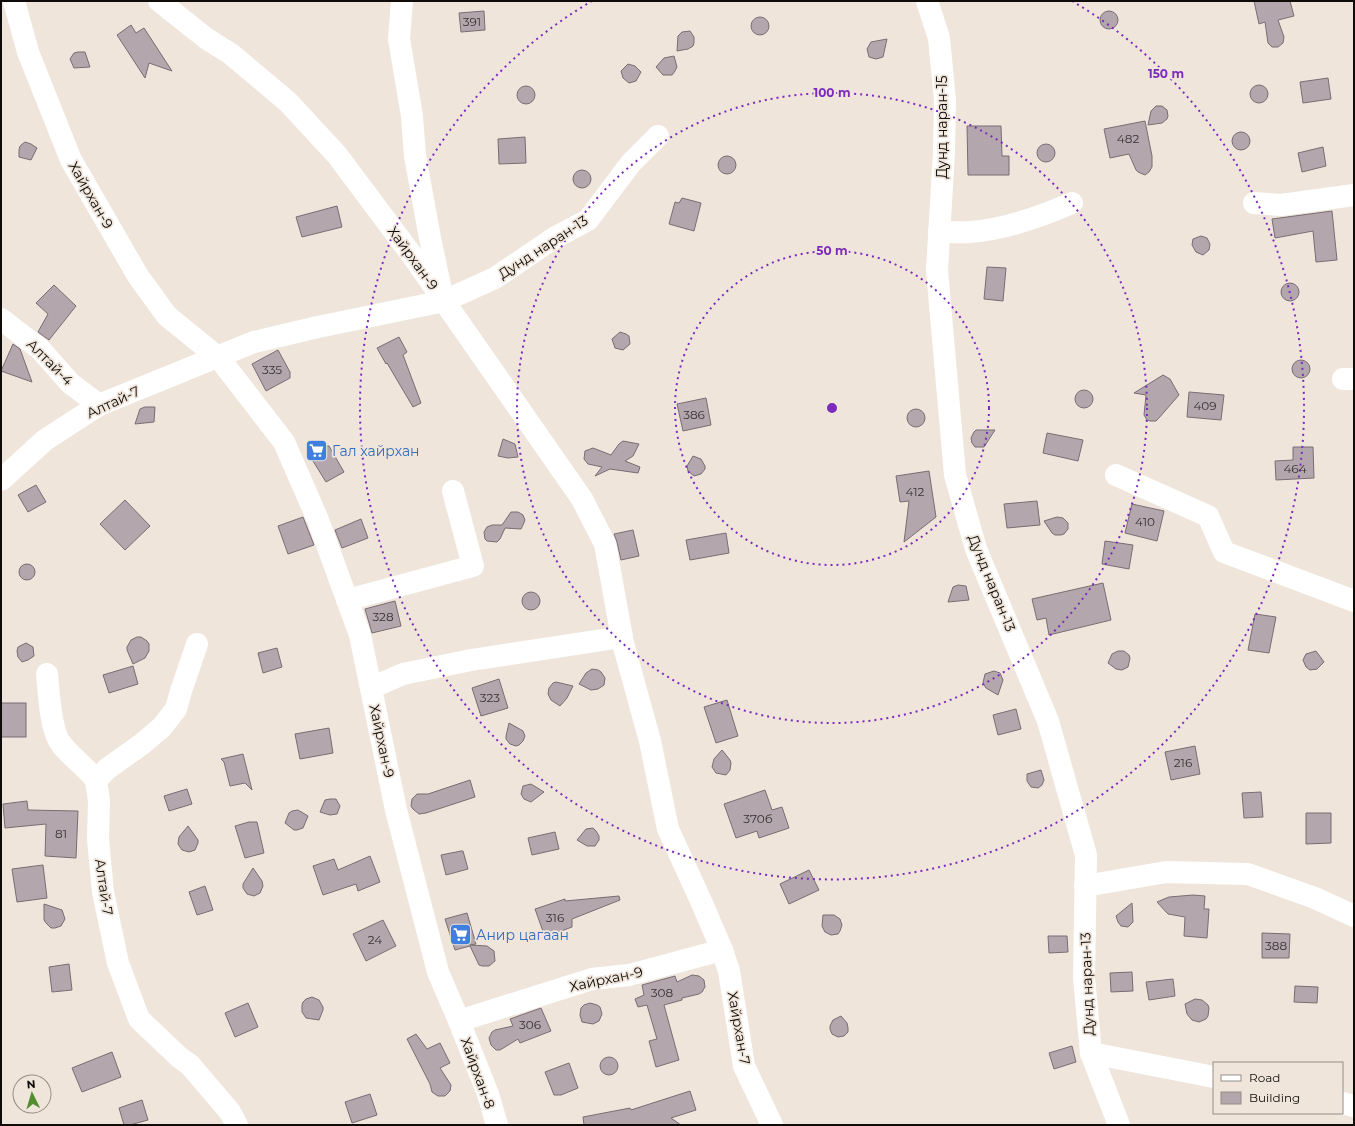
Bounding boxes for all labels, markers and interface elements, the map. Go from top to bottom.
house number: 391 [463,14,481,29]
text: 150 m [1148,66,1184,81]
street label: Дунд наран-15 [933,75,951,179]
text: 100 m [814,85,850,100]
house number: 482 [1117,131,1139,146]
street label: Хайрхан-9 [65,158,117,232]
street label: Дунд наран-13 [495,211,591,283]
street label: Хайрхан-9 [384,222,442,294]
text: 50 m [816,243,848,258]
street label: Алтай-4 [23,335,78,390]
house number: 335 [262,362,282,377]
street label: Алтай-7 [83,382,143,422]
house number: 409 [1193,398,1217,413]
centre of rings [825,401,839,415]
house number: 386 [683,407,705,422]
supermarket icon: Гал хайрхан [304,438,330,464]
place label: Гал хайрхан [332,442,420,460]
house number: 464 [1283,461,1307,476]
house number: 412 [906,484,925,499]
house number: 410 [1135,514,1155,529]
street label: Дунд наран-13 [964,532,1020,634]
house number: 328 [372,609,394,624]
house number: 323 [480,690,500,705]
street label: Хайрхан-9 [365,703,399,779]
house number: 216 [1174,755,1192,770]
house number: 370б [743,811,773,826]
house number: 81 [55,826,67,841]
street label: Алтай-7 [91,857,117,917]
house number: 316 [546,910,564,925]
supermarket icon: Анир цагаан [447,922,473,948]
place label: Анир цагаан [476,926,569,944]
house number: 24 [368,932,382,947]
street label: Дунд наран-13 [1076,932,1098,1036]
house number: 388 [1265,938,1287,953]
street label: Хайрхан-9 [568,962,644,996]
house number: 308 [651,985,674,1000]
street label: Хайрхан-7 [724,990,754,1066]
house number: 306 [519,1017,541,1032]
street label: Хайрхан-8 [457,1035,499,1111]
legend [1213,1062,1343,1114]
text: Road [1249,1070,1280,1085]
north arrow [12,1074,52,1114]
text: N [26,1077,36,1091]
text: Building [1249,1090,1300,1105]

